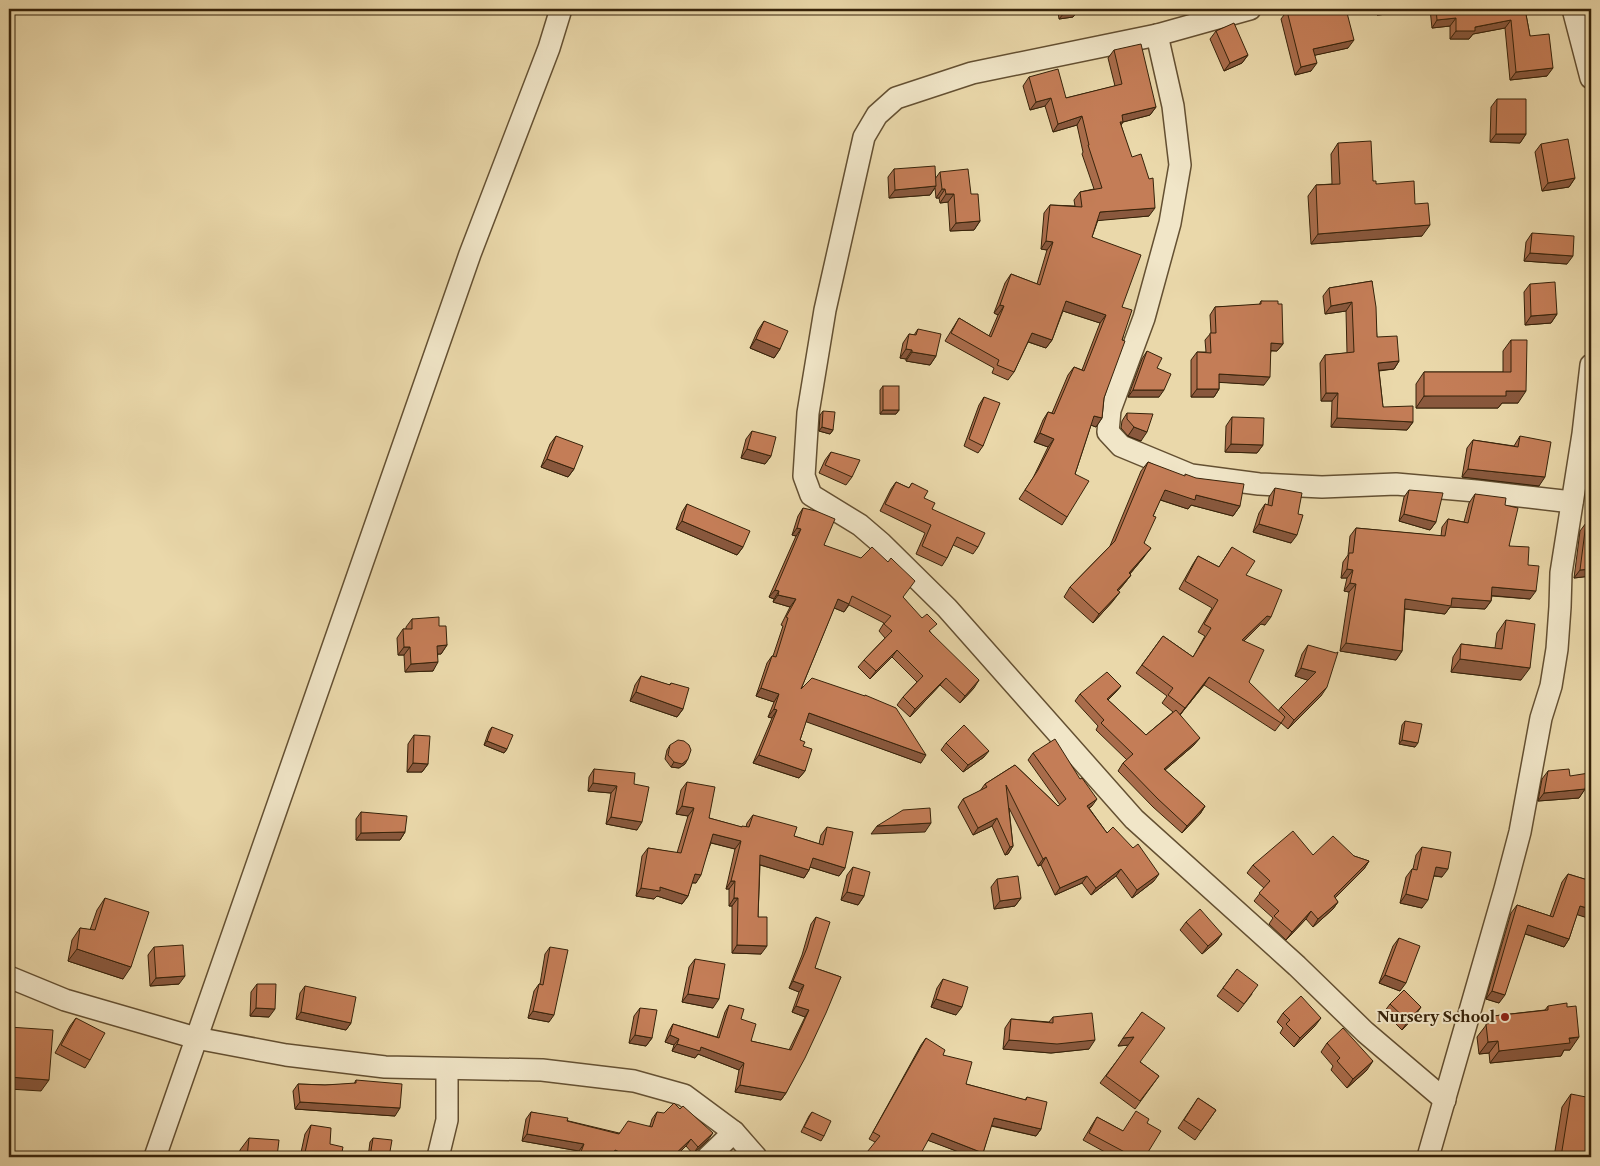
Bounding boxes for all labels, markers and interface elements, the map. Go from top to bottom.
place label: Nursery School [1377,1007,1495,1026]
marker: Nursery School [1499,1011,1511,1023]

